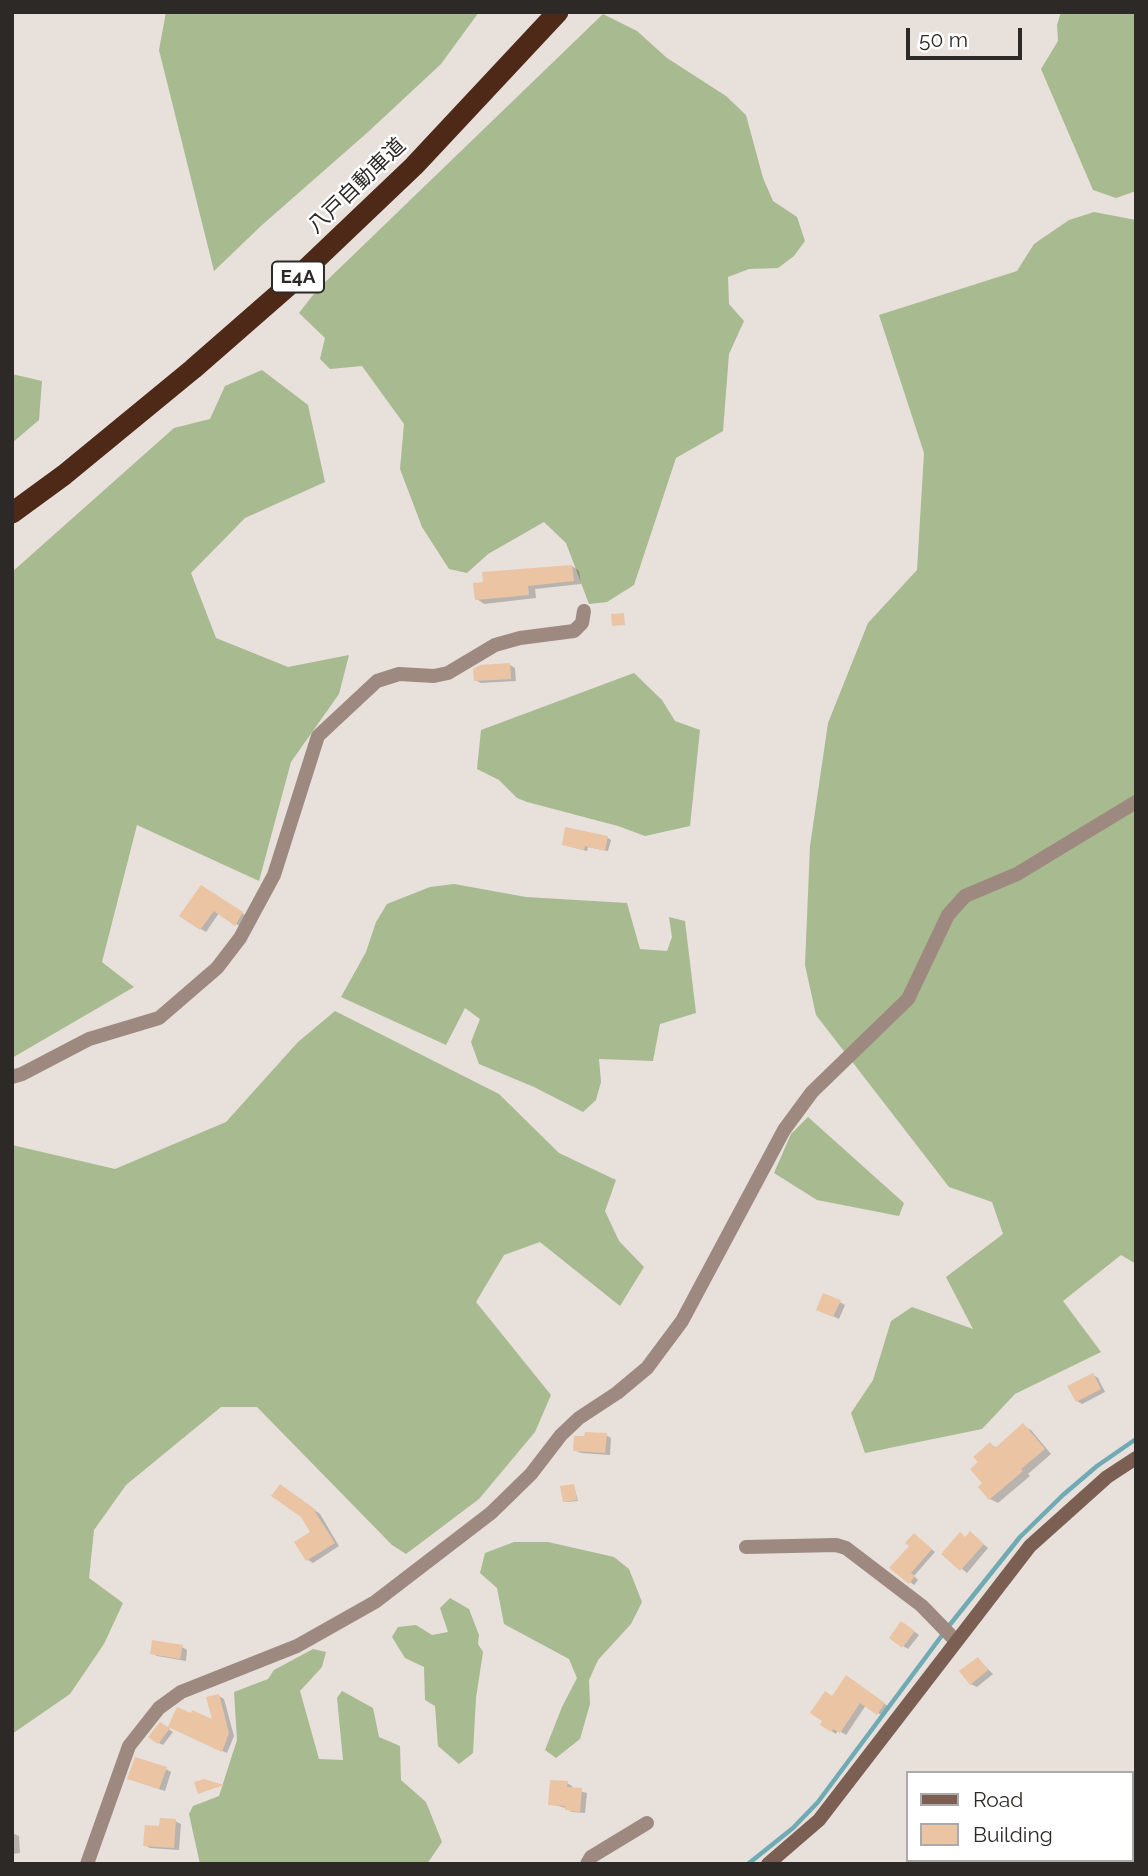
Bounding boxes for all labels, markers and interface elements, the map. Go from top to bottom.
scale bar [910,14,1026,58]
text: 50 m [919,27,968,52]
street label: 八戸自動車道 [303,133,411,239]
road number: E4A [272,262,324,292]
legend [906,1771,1134,1862]
text: Road [973,1787,1023,1812]
text: Building [973,1822,1053,1847]

